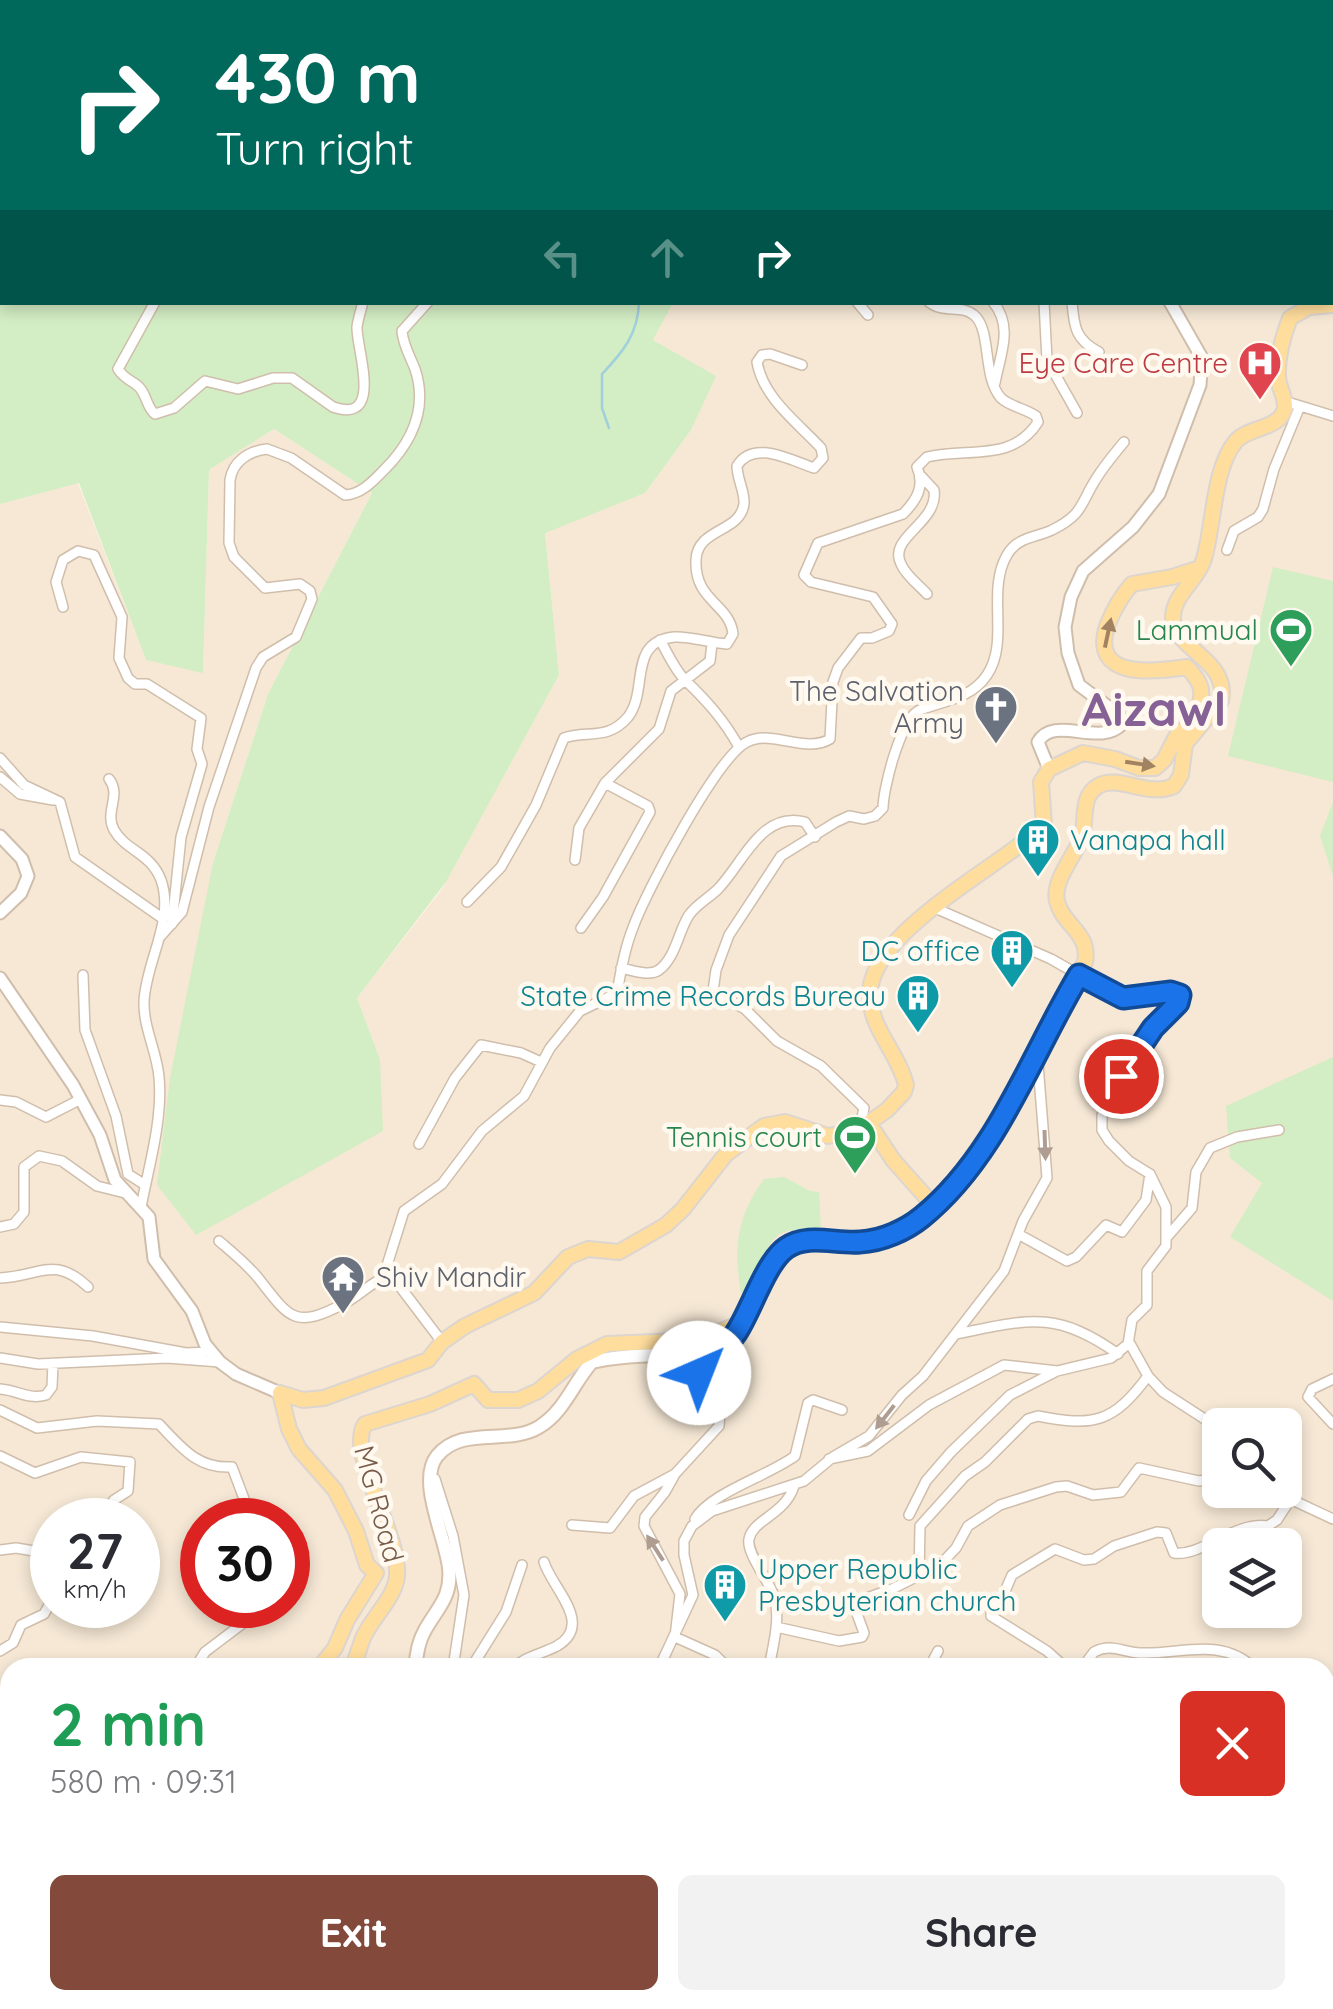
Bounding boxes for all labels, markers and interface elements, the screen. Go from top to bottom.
text: 430 m [215,33,421,121]
icon: right [50,40,180,170]
text: Turn right [215,120,414,176]
icon: left [535,230,590,285]
icon: ahead [640,230,695,285]
icon: right [745,230,800,285]
hospital icon: Eye Care Centre [1237,340,1283,401]
place label: Eye Care Centre [1019,345,1228,380]
sports icon: Lammual [1268,607,1314,668]
place label: Lammual [1136,612,1258,647]
one-way arrow [1101,617,1116,648]
place label: The Salvation Army [789,673,964,740]
district label: Aizawl [1082,678,1226,738]
church icon: The Salvation Army [973,684,1019,745]
one-way arrow [1124,757,1156,773]
building icon: Vanapa hall [1015,817,1061,878]
place label: Vanapa hall [1070,822,1226,857]
building icon: DC office [989,928,1035,989]
place label: DC office [861,933,980,968]
building icon: State Crime Records Bureau [895,973,941,1034]
place label: State Crime Records Bureau [520,978,886,1013]
pin [1079,1034,1164,1119]
icon: arrive [1094,1049,1149,1104]
sports icon: Tennis court [832,1114,878,1175]
place label: Tennis court [666,1119,822,1154]
one-way arrow [1037,1130,1053,1162]
temple icon: Shiv Mandir [320,1254,366,1315]
place label: Shiv Mandir [376,1259,526,1294]
position arrow [647,1321,751,1425]
one-way arrow [875,1405,896,1430]
map controls [1202,1408,1302,1628]
button: search [1202,1408,1302,1508]
street label: MG Road [347,1442,412,1566]
speed limit sign: 30 [180,1498,310,1628]
text: 27 [67,1519,123,1582]
button: layers [1202,1528,1302,1628]
one-way arrow [646,1534,664,1561]
place label: Upper Republic Presbyterian church [758,1551,1016,1618]
building icon: Upper Republic Presbyterian church [702,1562,748,1623]
text: km/h [63,1573,127,1604]
text: 2 min [50,1686,206,1761]
button: close [1180,1691,1285,1796]
text: 580 m · 09:31 [50,1761,237,1801]
button: Exit [50,1875,658,1990]
button: Share [678,1875,1285,1990]

